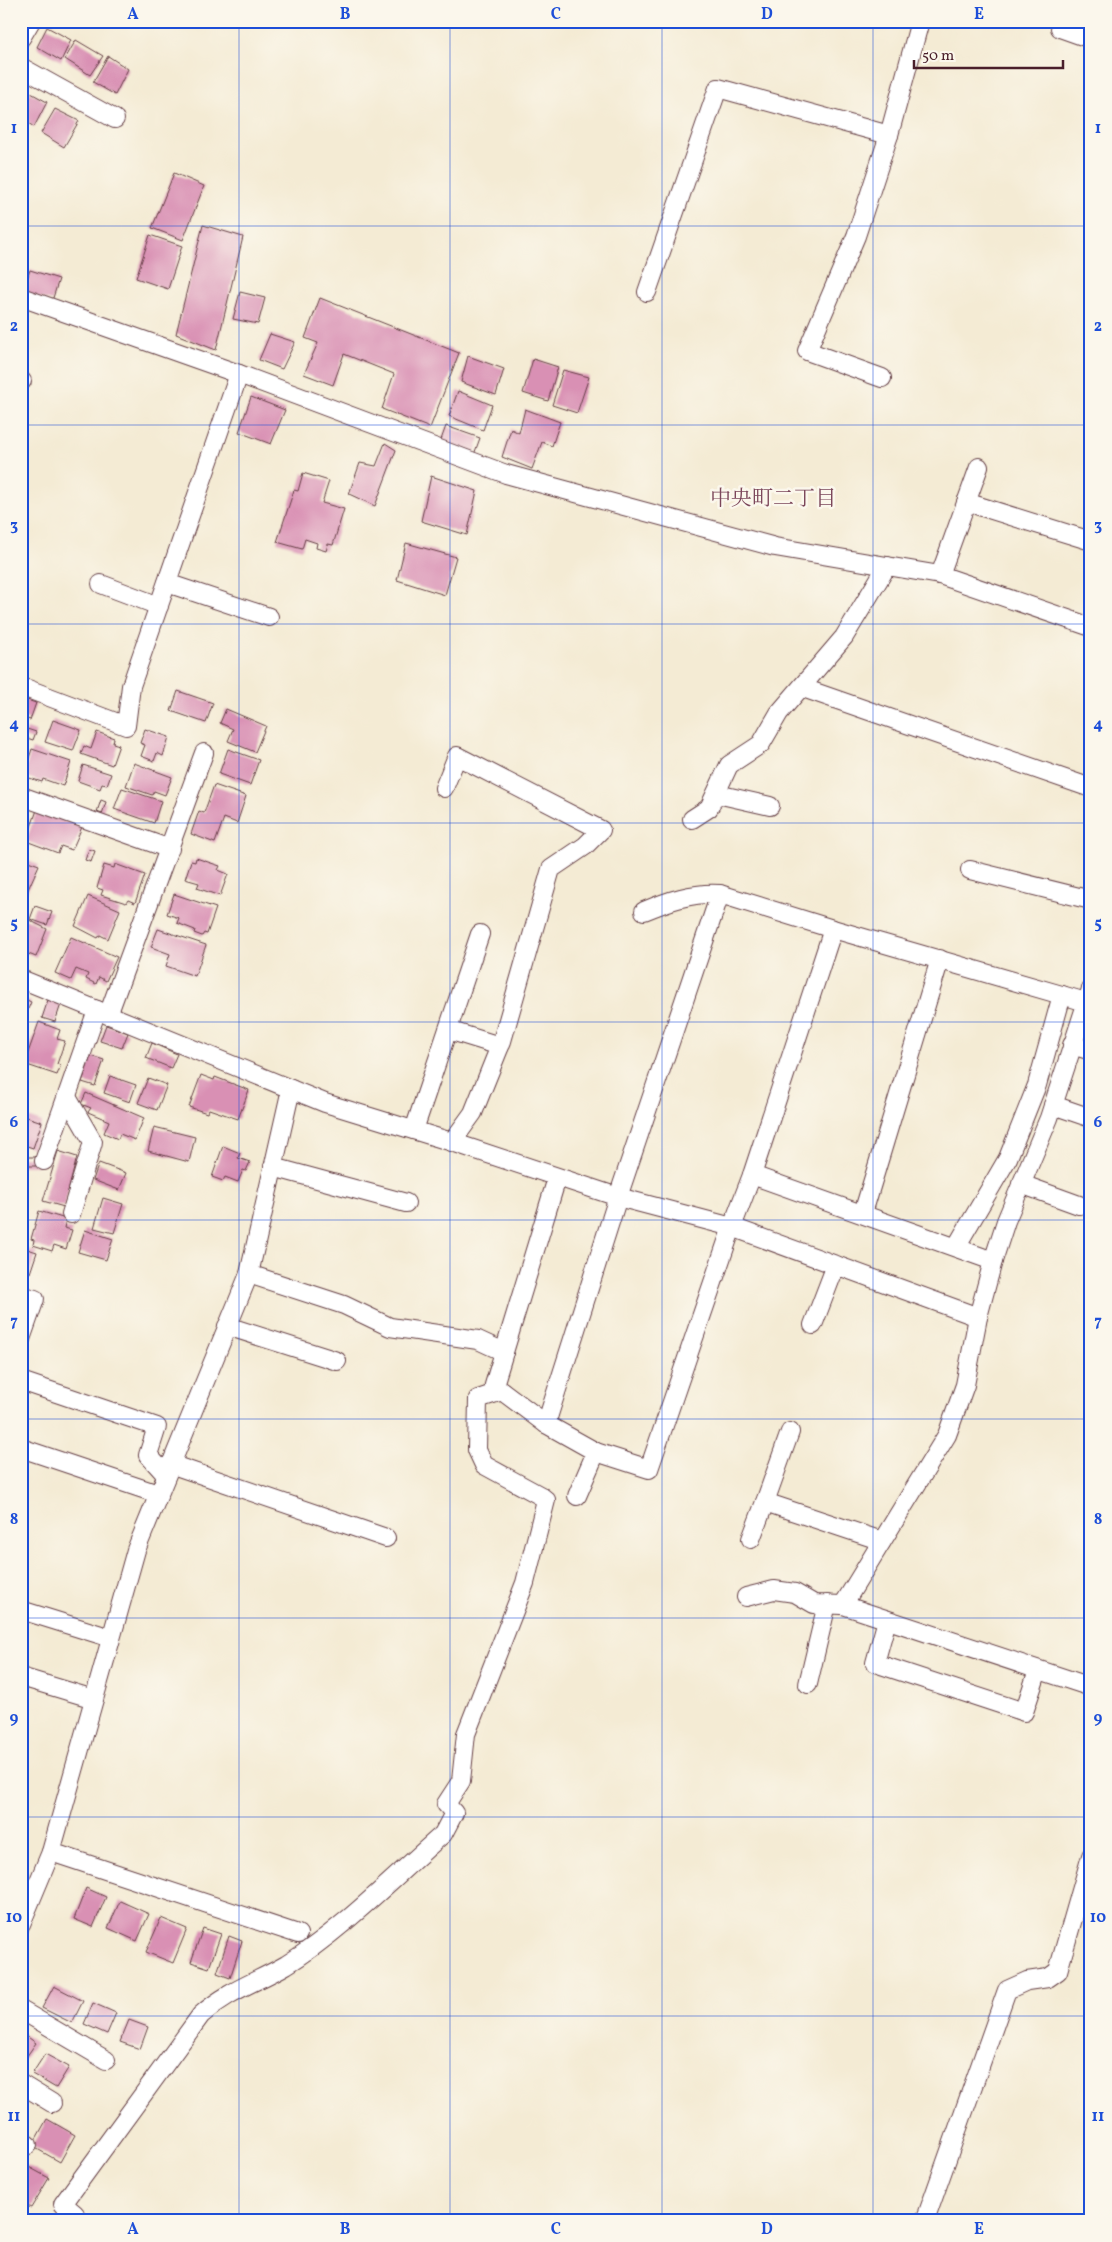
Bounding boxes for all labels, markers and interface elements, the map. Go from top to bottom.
text: A [127,4,139,26]
text: B [340,4,351,26]
text: C [551,4,561,26]
text: D [761,4,773,26]
text: E [974,4,984,26]
scale bar [914,38,1063,70]
text: 50 m [922,46,954,67]
text: 1 [11,118,17,140]
text: 1 [1095,118,1101,140]
text: 2 [10,316,18,338]
text: 2 [1094,316,1102,338]
district label: 中央町二丁目 [710,485,836,514]
text: 3 [10,515,18,537]
text: 3 [1094,515,1102,537]
text: 4 [9,714,19,736]
text: 4 [1093,714,1103,736]
text: 5 [10,913,18,935]
text: 5 [1094,913,1102,935]
text: 6 [10,1112,19,1134]
text: 6 [1094,1112,1103,1134]
text: 7 [10,1311,18,1333]
text: 7 [1094,1311,1102,1333]
text: 8 [10,1509,18,1531]
text: 8 [1094,1509,1102,1531]
text: 9 [10,1708,19,1730]
text: 9 [1094,1708,1103,1730]
text: 10 [6,1907,22,1929]
text: 10 [1090,1907,1106,1929]
text: 11 [8,2106,20,2128]
text: 11 [1092,2106,1104,2128]
text: A [127,2219,139,2241]
text: B [340,2219,351,2241]
text: C [551,2219,561,2241]
text: D [761,2219,773,2241]
text: E [974,2219,984,2241]

